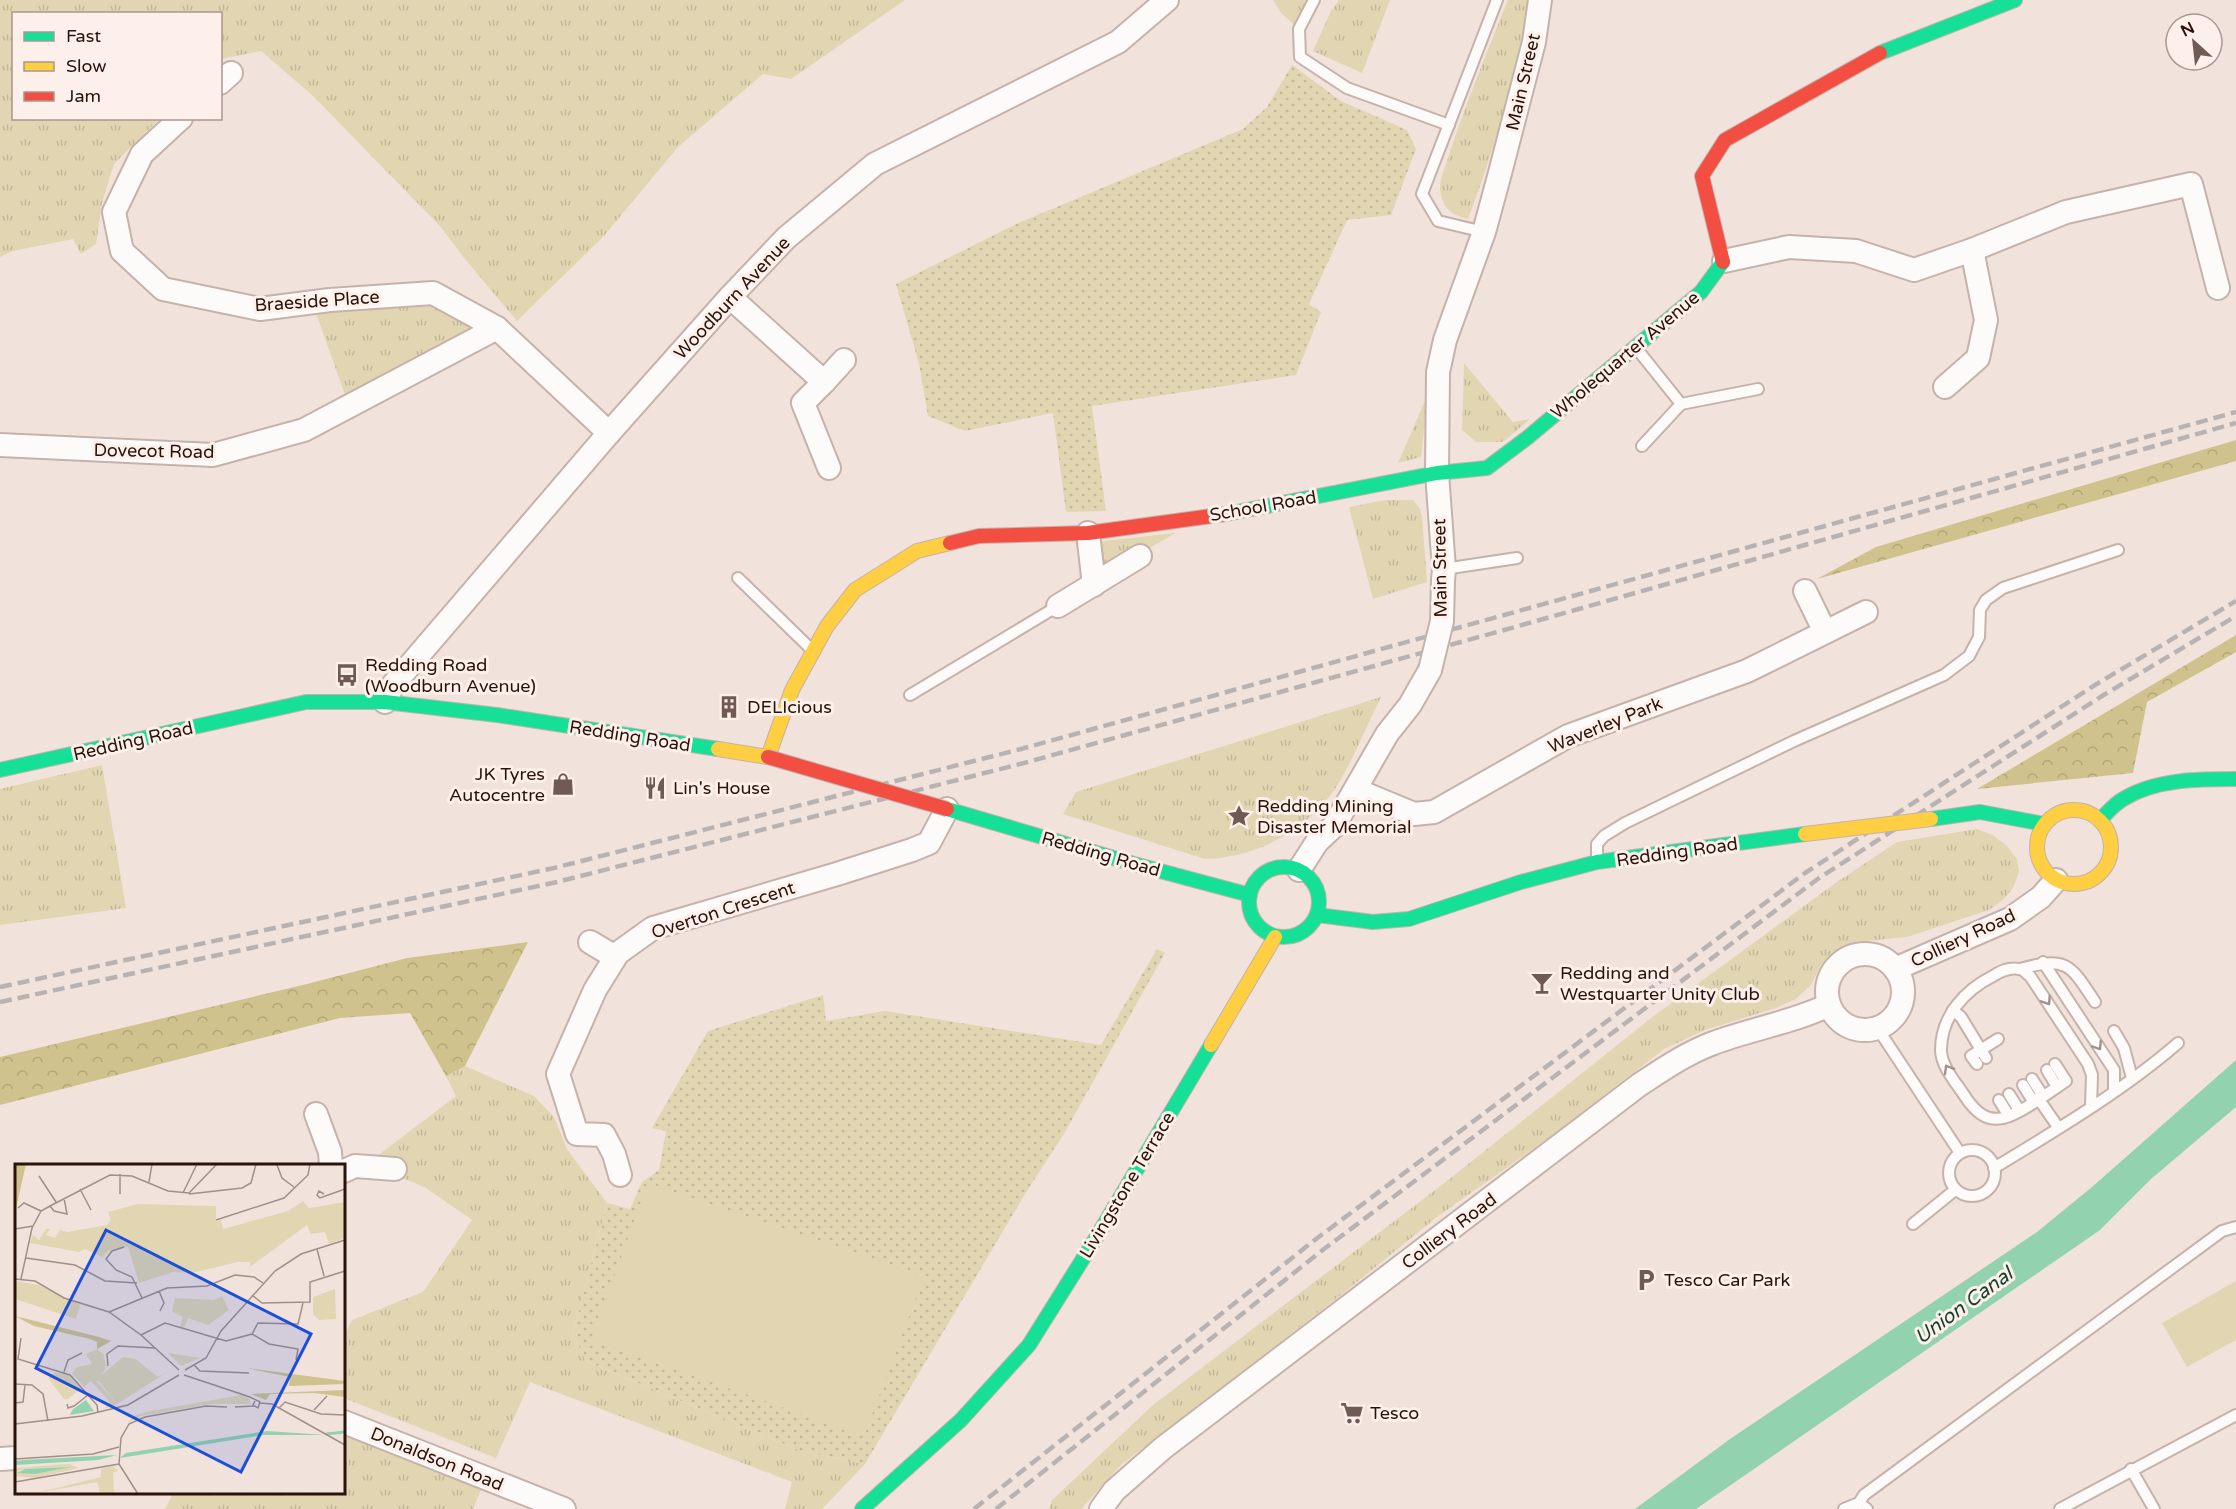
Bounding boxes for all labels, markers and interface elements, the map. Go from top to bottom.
legend [12,12,222,120]
north arrow [2164,12,2224,72]
text: N [2177,18,2198,41]
text: Fast [66,25,101,47]
street label: Main Street [1501,31,1545,133]
text: Slow [66,55,107,77]
text: Jam [66,85,101,107]
street label: Woodburn Avenue [669,232,795,364]
street label: Braeside Place [254,286,380,316]
street label: Wholequarter Avenue [1546,286,1704,424]
street label: Dovecot Road [93,439,215,463]
street label: School Road [1208,486,1318,526]
street label: Main Street [1428,518,1452,618]
place label: Redding Road (Woodburn Avenue) [365,654,536,697]
bus stop icon: Redding Road (Woodburn Avenue) [334,662,360,688]
street label: Waverley Park [1545,692,1666,758]
building icon: DELIcious [716,694,742,720]
place label: DELIcious [747,696,832,718]
street label: Redding Road [568,716,692,756]
street label: Redding Road [71,717,195,765]
place label: JK Tyres Autocentre [449,763,545,806]
shop icon: JK Tyres Autocentre [550,771,576,797]
restaurant icon: Lin's House [642,775,668,801]
place label: Lin's House [673,777,770,799]
place label: Redding Mining Disaster Memorial [1257,795,1411,838]
place icon: Redding Mining Disaster Memorial [1226,803,1252,829]
street label: Redding Road [1039,827,1163,881]
street label: Redding Road [1615,833,1739,871]
street label: Overton Crescent [648,876,798,944]
street label: Colliery Road [1907,904,2019,972]
place label: Redding and Westquarter Unity Club [1560,962,1760,1005]
bar icon: Redding and Westquarter Unity Club [1529,970,1555,996]
one-way arrow [2039,995,2051,1005]
one-way arrow [2091,1040,2102,1051]
one-way arrow [1944,1065,1956,1075]
street label: Livingstone Terrace [1075,1108,1179,1262]
inset map [15,1164,345,1494]
street label: Colliery Road [1397,1188,1501,1274]
water label: Union Canal [1910,1261,2019,1350]
parking icon: Tesco Car Park [1633,1267,1659,1293]
place label: Tesco Car Park [1664,1269,1791,1291]
supermarket icon: Tesco [1339,1400,1365,1426]
place label: Tesco [1370,1402,1419,1424]
street label: Donaldson Road [367,1422,507,1496]

